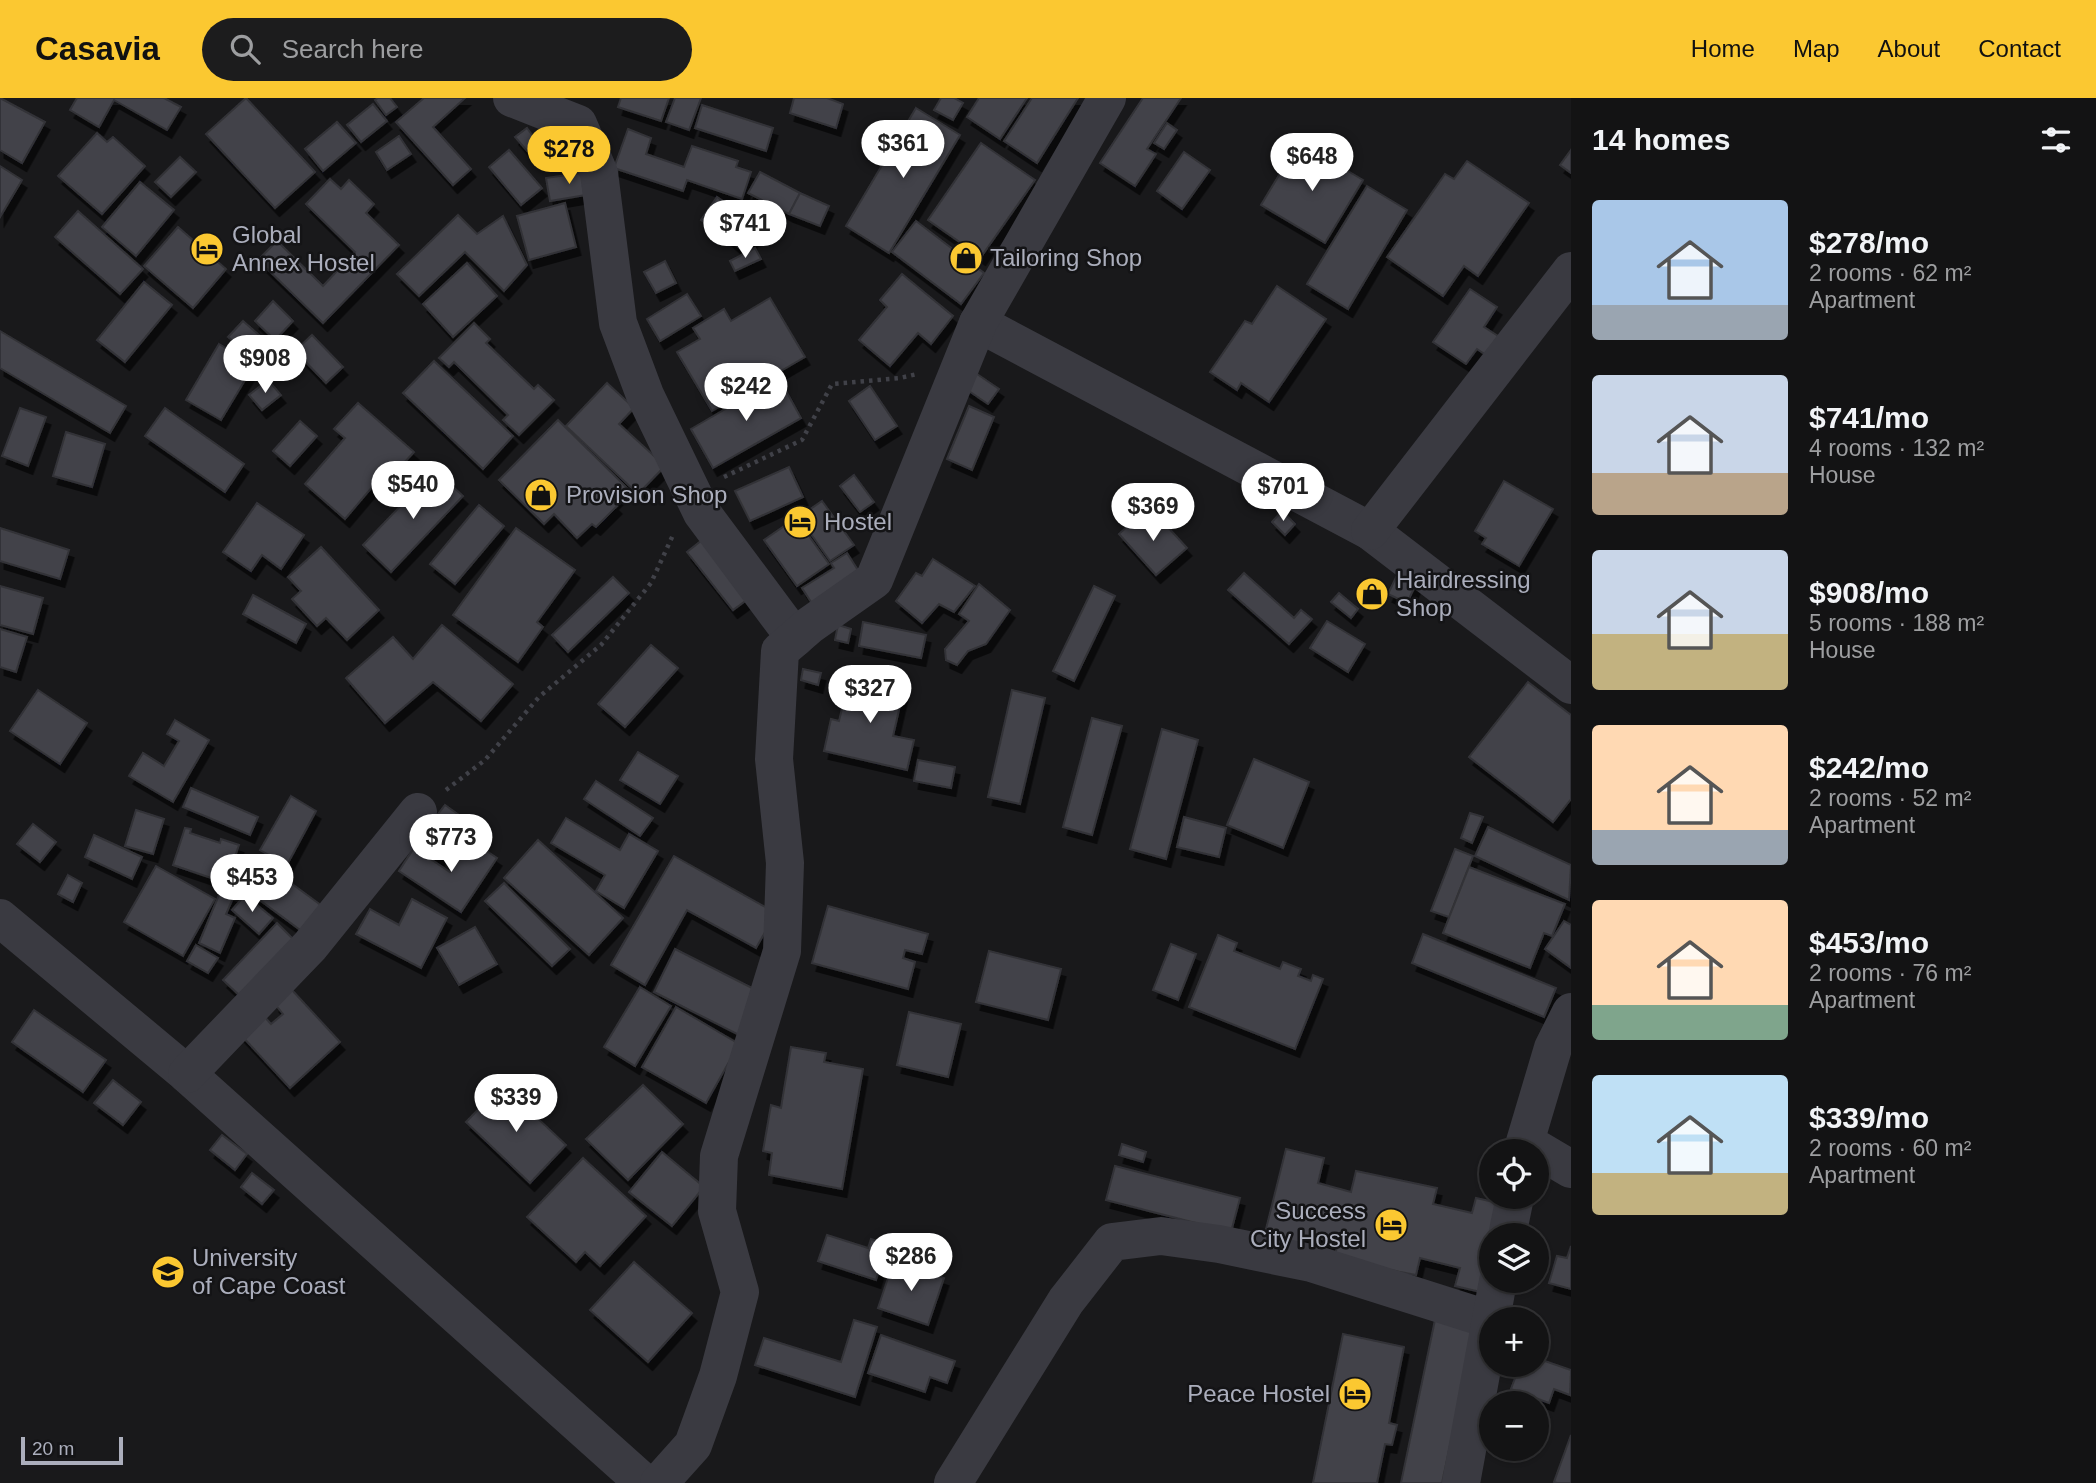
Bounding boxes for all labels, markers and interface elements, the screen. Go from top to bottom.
search box [202,18,692,81]
text: Casavia [35,30,160,67]
icon: search [226,30,264,68]
text: Search here [282,34,423,64]
text: Home [1691,35,1755,62]
text: Map [1793,35,1840,62]
text: About [1878,35,1940,62]
text: Contact [1978,35,2061,62]
pin: $361 [862,120,944,180]
icon: filters [2037,121,2075,159]
text: 14 homes [1592,123,1730,156]
pin: $278 [528,126,610,186]
text: $361 [877,130,929,156]
pin: $648 [1271,134,1353,193]
text: $278 [543,136,595,162]
text: $648 [1286,143,1338,169]
pin: $741 [704,200,786,260]
text: $741 [719,210,771,236]
place label: Global Annex Hostel [232,221,375,276]
text: $278/mo [1809,226,1929,259]
icon: home [1648,228,1732,312]
hotel icon: Global Annex Hostel [188,230,226,268]
shop icon: Tailoring Shop [947,239,985,277]
place label: Tailoring Shop [990,244,1142,271]
text: 2 rooms · 62 m² [1809,260,1971,286]
text: Apartment [1809,287,1915,313]
pin: $908 [224,336,306,395]
text: $908 [239,345,291,371]
pin: $242 [705,364,787,423]
text: $242 [720,373,772,399]
text: $741/mo [1809,401,1929,434]
icon: home [1648,403,1732,487]
text: 4 rooms · 132 m² [1809,435,1984,461]
pin: $540 [372,462,454,521]
text: House [1809,462,1875,488]
pin: $701 [1242,464,1324,523]
text: $540 [387,471,439,497]
text: $701 [1257,473,1309,499]
shop icon: Provision Shop [522,476,560,514]
place label: Provision Shop [566,481,727,508]
pin: $369 [1112,484,1194,543]
text: $369 [1127,493,1179,519]
hotel icon: Hostel [781,503,819,541]
place label: Hostel [824,508,892,535]
place label: Hairdressing Shop [1396,566,1531,621]
shop icon: Hairdressing Shop [1353,575,1391,613]
text: $908/mo [1809,576,1929,609]
icon: home [1648,578,1732,662]
text: 5 rooms · 188 m² [1809,610,1984,636]
text: House [1809,637,1875,663]
pin: $327 [829,666,911,725]
text: $327 [844,675,896,701]
text: $242/mo [1809,751,1929,784]
icon: home [1648,753,1732,837]
text: 2 rooms · 52 m² [1809,785,1971,811]
text: Apartment [1809,812,1915,838]
pin: $773 [410,814,492,874]
text: $773 [425,824,477,850]
pin: $453 [211,854,293,914]
text: $453 [226,864,278,890]
text: $453/mo [1809,926,1929,959]
icon: home [1648,928,1732,1012]
text: 2 rooms · 76 m² [1809,960,1971,986]
text: Apartment [1809,987,1915,1013]
pin: $339 [475,1074,557,1134]
text: $339 [490,1084,542,1110]
text: $339/mo [1809,1101,1929,1134]
icon: home [1648,1103,1732,1187]
text: 2 rooms · 60 m² [1809,1135,1971,1161]
map controls [1479,1139,1549,1461]
button: locate [1479,1139,1549,1209]
text: Apartment [1809,1162,1915,1188]
place label: Success City Hostel [1250,1197,1366,1252]
hotel icon: Success City Hostel [1372,1206,1410,1244]
button: layers [1479,1223,1549,1293]
pin: $286 [870,1234,952,1293]
text: $286 [885,1243,937,1269]
place label: University of Cape Coast [192,1244,346,1299]
school or university icon: University of Cape Coast [149,1253,187,1291]
button: + [1479,1307,1549,1377]
hotel icon: Peace Hostel [1336,1375,1374,1413]
place label: Peace Hostel [1187,1380,1330,1407]
button: − [1479,1391,1549,1461]
scale bar [21,1434,122,1466]
text: 20 m [32,1438,74,1459]

